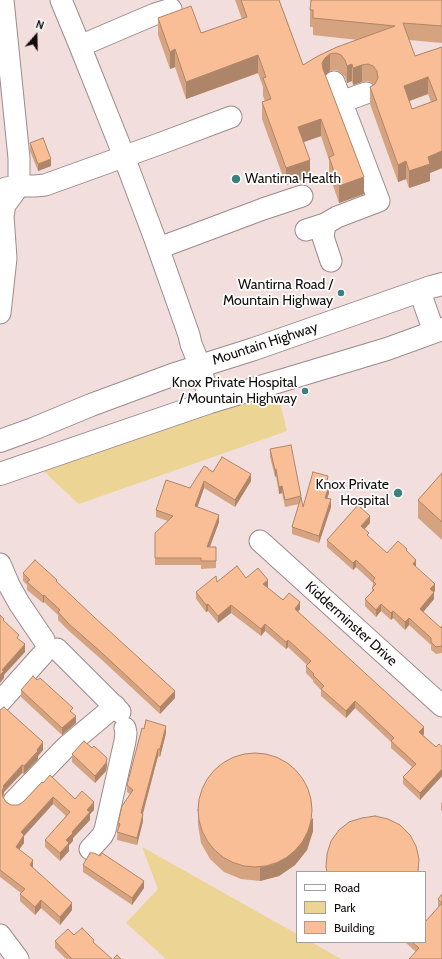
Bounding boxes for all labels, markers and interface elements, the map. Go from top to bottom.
north arrow [16,16,56,56]
text: N [34,17,46,33]
place label: Wantirna Health [245,171,341,187]
marker: Wantirna Health [230,173,242,185]
place label: Wantirna Road / Mountain Highway [223,277,333,310]
marker: Wantirna Road / Mountain Highway [336,288,346,298]
street label: Mountain Highway [210,319,320,369]
place label: Knox Private Hospital / Mountain Highway [172,375,297,408]
marker: Knox Private Hospital / Mountain Highway [300,386,310,396]
place label: Knox Private Hospital [316,477,389,510]
marker: Knox Private Hospital [392,487,404,499]
street label: Kidderminster Drive [302,578,400,670]
legend [296,871,426,943]
text: Road [334,880,360,895]
text: Park [334,900,356,915]
text: Building [334,920,375,935]

